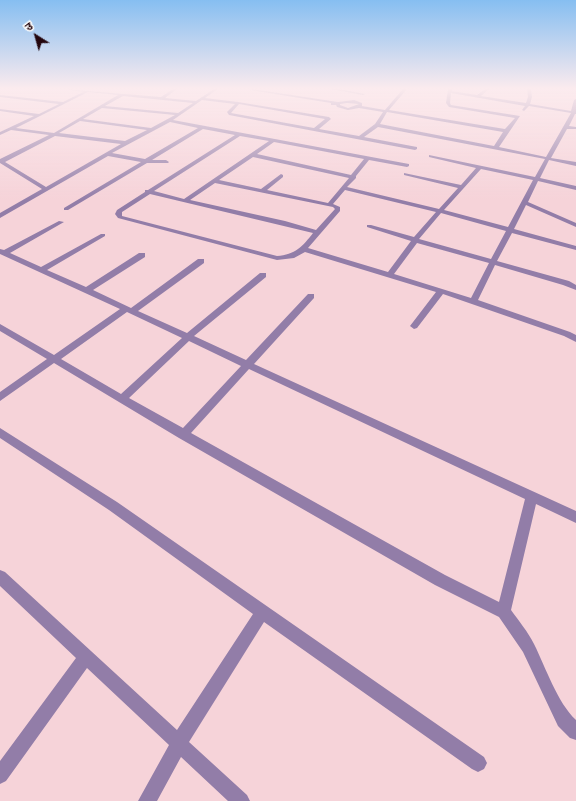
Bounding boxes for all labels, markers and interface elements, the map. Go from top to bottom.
north arrow [16,16,56,56]
text: उ [22,19,36,34]

